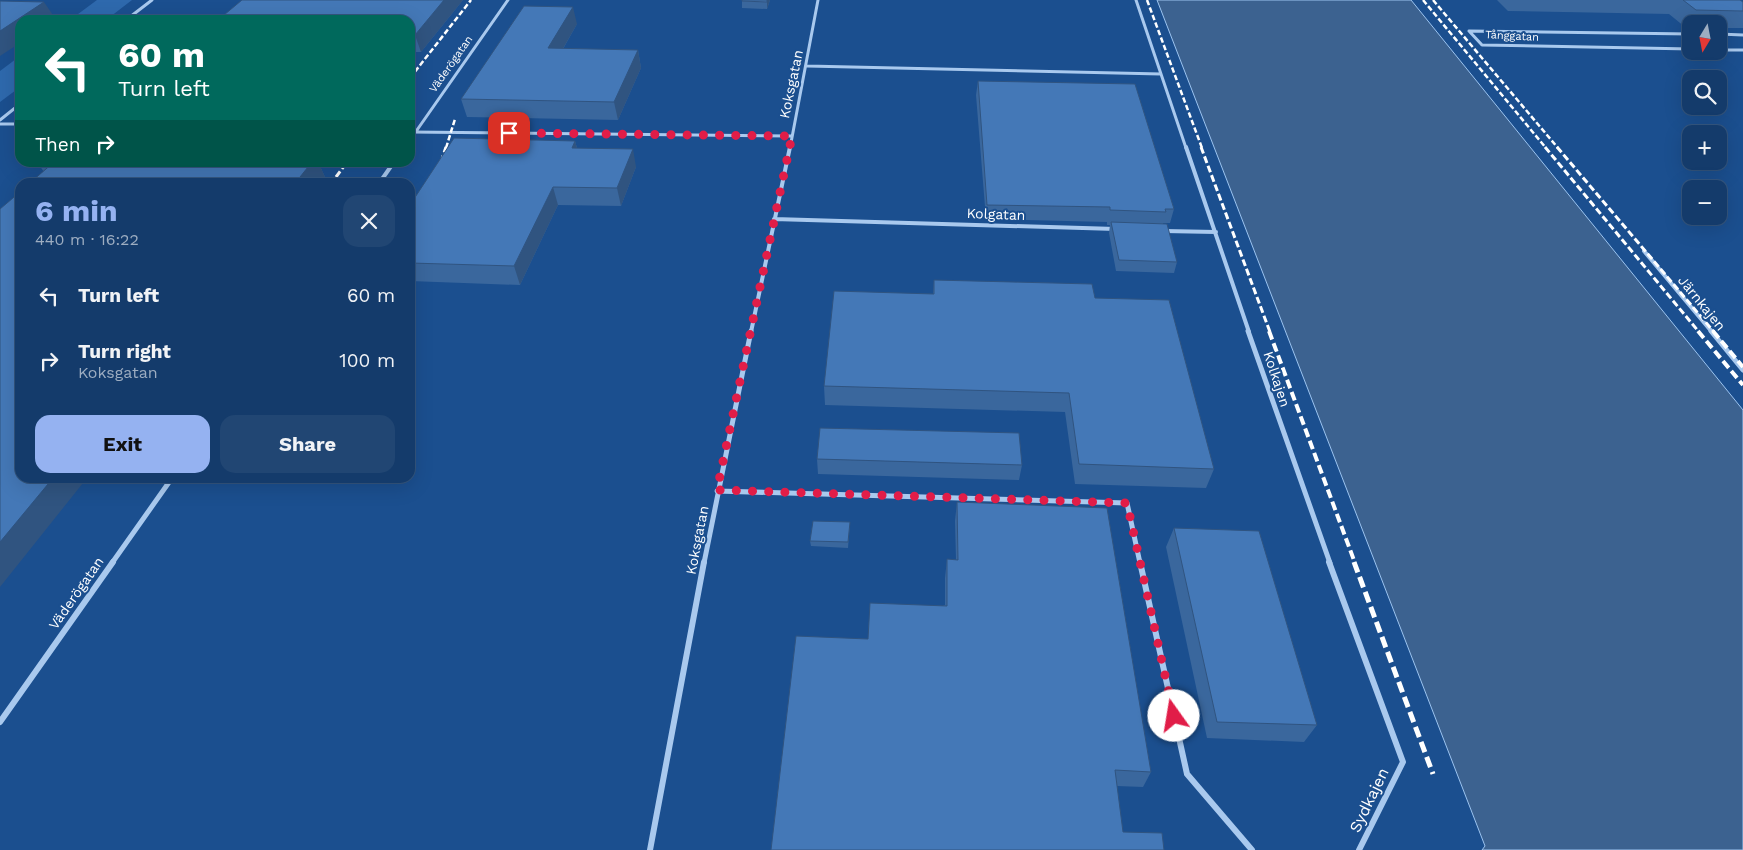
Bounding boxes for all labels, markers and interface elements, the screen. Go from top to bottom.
north arrow [1682,15,1728,60]
map controls [1682,15,1727,225]
street label: Tånggatan [1485,28,1539,44]
street label: Väderögatan [427,33,475,95]
text: 60 m [118,34,205,76]
icon: left [35,35,100,100]
street label: Koksgatan [776,48,806,120]
button: search [1682,70,1727,115]
text: Turn left [118,76,210,101]
pin [488,112,530,154]
icon: arrive [495,119,523,147]
button: + [1682,125,1727,170]
icon: right [91,130,119,158]
text: Then [35,133,81,156]
button: − [1682,180,1727,225]
text: 6 min [35,193,118,228]
button: close [343,195,395,247]
street label: Kolgatan [966,205,1026,223]
text: 440 m · 16:22 [35,230,139,249]
street label: Järnkajen [1675,272,1729,334]
icon: left [35,282,63,310]
text: Turn left [78,284,159,307]
text: 60 m [347,284,395,307]
text: Turn right [78,340,171,363]
icon: right [35,347,63,375]
text: 100 m [339,349,395,372]
street label: Kolkajen [1261,349,1293,409]
text: Koksgatan [78,363,158,382]
button: Exit [35,415,210,473]
button: Share [220,415,395,473]
street label: Koksgatan [682,504,712,576]
street label: Väderögatan [45,554,107,632]
position arrow [1147,689,1199,741]
street label: Sydkajen [1345,765,1393,835]

